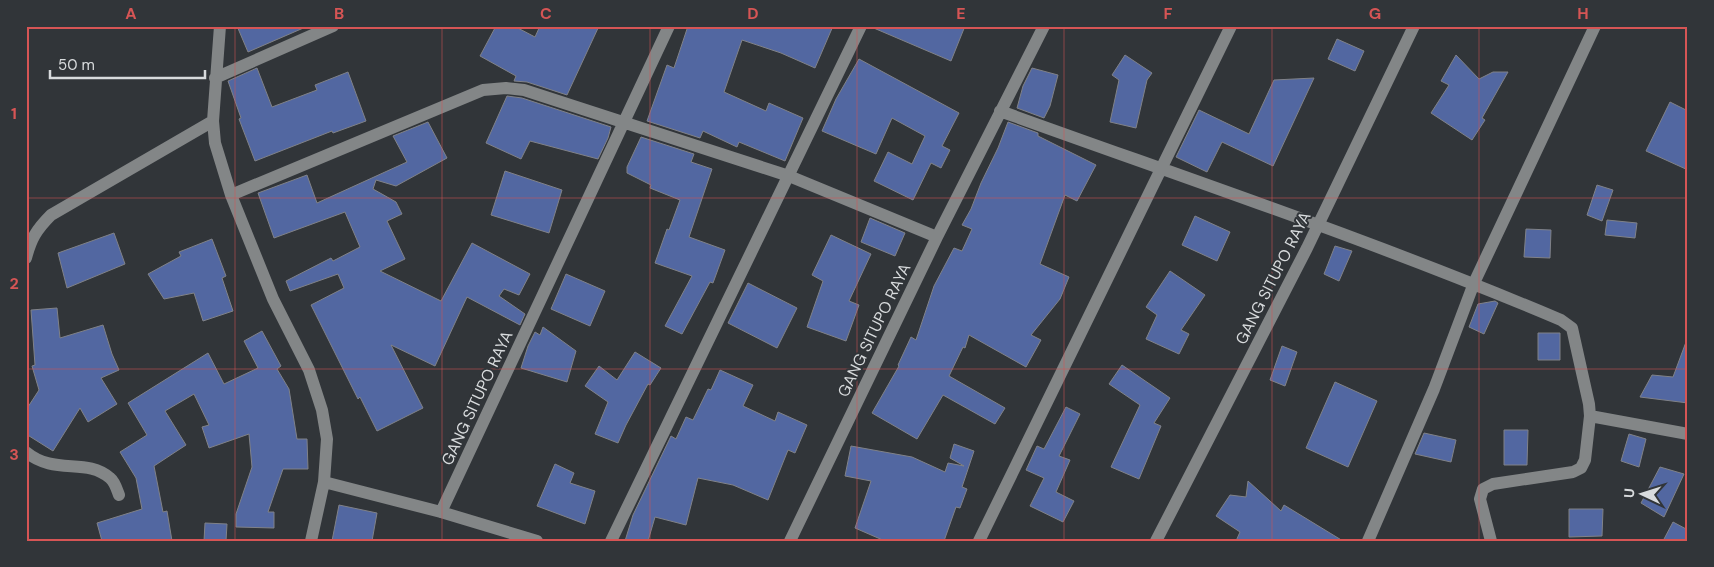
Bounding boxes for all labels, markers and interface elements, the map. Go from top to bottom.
text: A [125,3,137,24]
text: B [334,3,344,24]
text: C [540,3,552,24]
text: D [747,3,759,24]
text: E [956,3,966,24]
text: F [1164,3,1173,24]
text: G [1369,3,1381,24]
text: H [1577,3,1589,24]
scale bar [50,48,205,80]
text: 50 m [58,55,95,75]
text: 1 [11,103,17,124]
street label: GANG SITUPO RAYA [1230,208,1316,348]
street label: GANG SITUPO RAYA [832,259,916,400]
text: 2 [9,273,19,294]
street label: GANG SITUPO RAYA [437,327,518,469]
text: 3 [9,444,19,465]
north arrow [1616,470,1666,520]
text: U [1620,488,1638,499]

